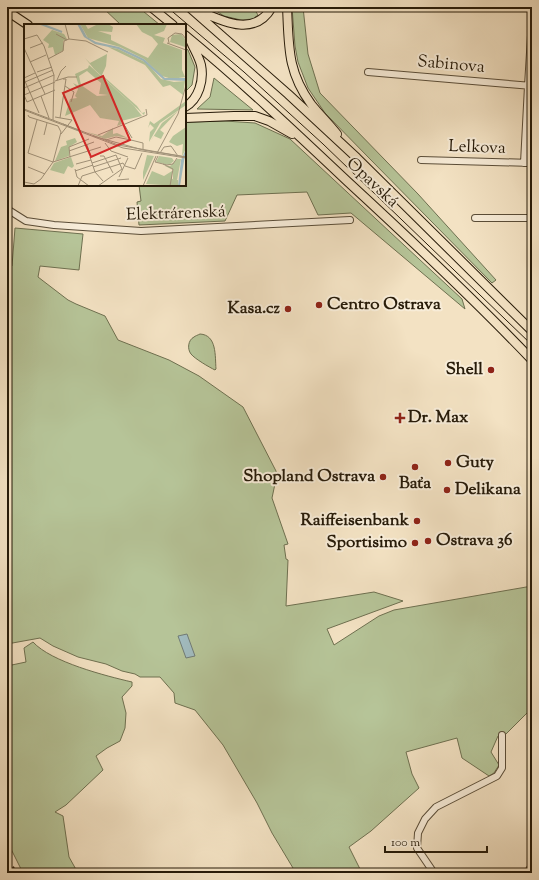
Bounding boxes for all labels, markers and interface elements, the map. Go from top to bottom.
inset map [24,24,186,186]
street label: Sabinova [416,50,486,80]
street label: Lelkova [448,135,506,161]
street label: Opavská [340,152,404,214]
street label: Elektrárenská [126,200,226,228]
place label: Centro Ostrava [327,293,441,317]
place label: Kasa.cz [227,297,281,321]
marker: Centro Ostrava [314,300,324,310]
marker: Kasa.cz [283,304,293,314]
place label: Shell [446,358,483,382]
marker: Shell [486,365,496,375]
place label: Dr. Max [408,406,469,430]
marker: Dr. Max [395,413,405,423]
place label: Guty [456,451,495,475]
marker: Guty [443,458,453,468]
marker: Baťa [410,462,420,472]
place label: Shopland Ostrava [243,465,375,489]
marker: Shopland Ostrava [378,472,388,482]
place label: Baťa [399,472,431,496]
place label: Delikana [455,478,521,502]
marker: Delikana [442,485,452,495]
place label: Raiffeisenbank [300,509,410,533]
marker: Raiffeisenbank [412,516,422,526]
place label: Ostrava 36 [436,529,513,553]
place label: Sportisimo [326,531,407,555]
marker: Ostrava 36 [423,536,433,546]
marker: Sportisimo [410,538,420,548]
scale bar [385,828,487,854]
text: 100 m [391,834,420,852]

